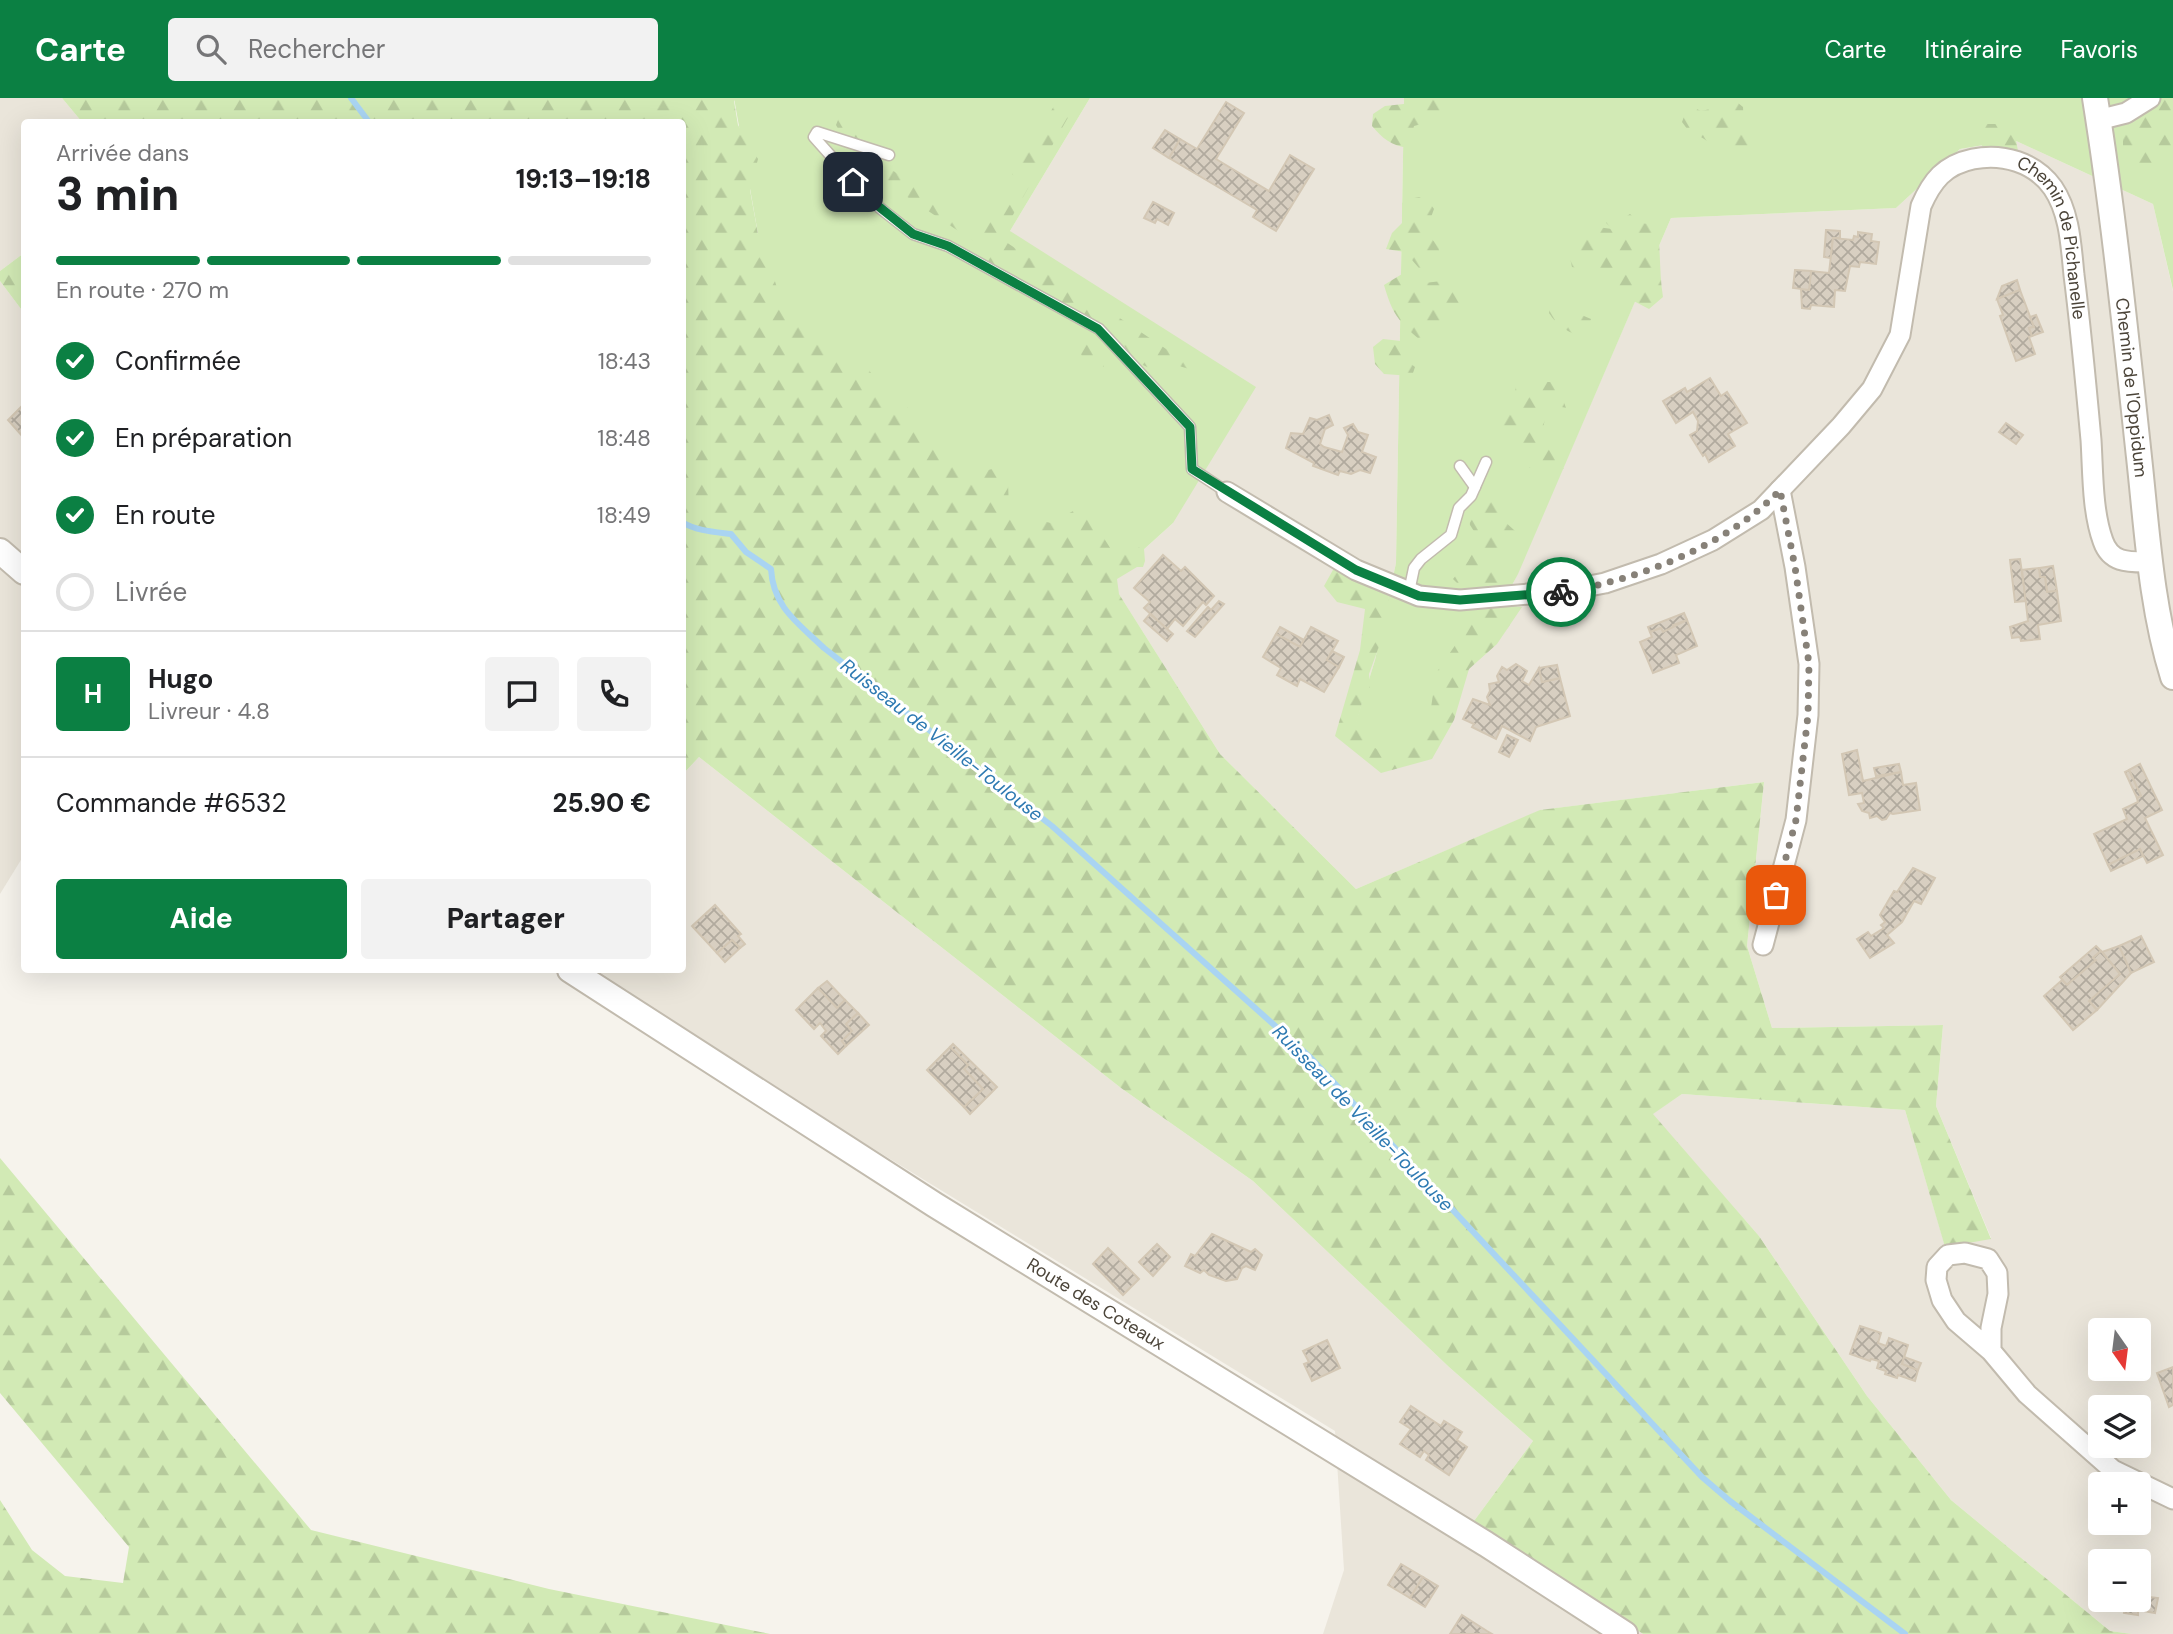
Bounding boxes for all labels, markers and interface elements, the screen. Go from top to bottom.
search box [168,18,658,81]
text: Carte [35,28,126,71]
icon: search [192,30,230,68]
text: Rechercher [248,32,385,66]
text: Carte [1825,34,1886,65]
text: Itinéraire [1924,34,2022,65]
text: Favoris [2060,34,2138,65]
text: Arrivée dans [56,138,189,168]
street label: Chemin de Pichanelle [2013,151,2091,321]
pin [823,152,883,212]
text: 19:13–19:18 [516,162,651,196]
icon: home [834,163,872,201]
text: 3 min [56,164,179,224]
text: En route · 270 m [56,275,229,305]
street label: Chemin de l'Oppidum [2110,296,2153,479]
icon: check [56,342,94,380]
text: Confirmée [115,344,241,378]
text: 18:43 [598,346,651,376]
icon: check [56,419,94,457]
text: En préparation [115,421,292,455]
text: 18:48 [597,423,651,453]
icon: check [56,496,94,534]
text: En route [115,498,216,532]
text: 18:49 [597,500,651,530]
courier [1526,557,1596,627]
icon: bike [1542,573,1580,611]
text: Livrée [115,575,187,609]
water label: Ruisseau de Vieille-Toulouse [836,653,1048,827]
button: chat [485,657,559,731]
button: phone [577,657,651,731]
text: Hugo [148,662,213,696]
text: H [84,677,102,711]
text: Livreur · 4.8 [148,696,270,726]
text: Commande #6532 [56,786,286,820]
text: 25.90 € [553,786,651,820]
pin [1746,865,1806,925]
icon: bag [1757,876,1795,914]
button: Aide [56,879,347,959]
button: Partager [361,879,651,959]
water label: Ruisseau de Vieille-Toulouse [1267,1019,1459,1217]
street label: Route des Coteaux [1022,1252,1169,1356]
north arrow [2088,1318,2151,1381]
map controls [2088,1318,2151,1612]
button: layers [2088,1395,2151,1458]
button: + [2088,1472,2151,1535]
button: − [2088,1549,2151,1612]

